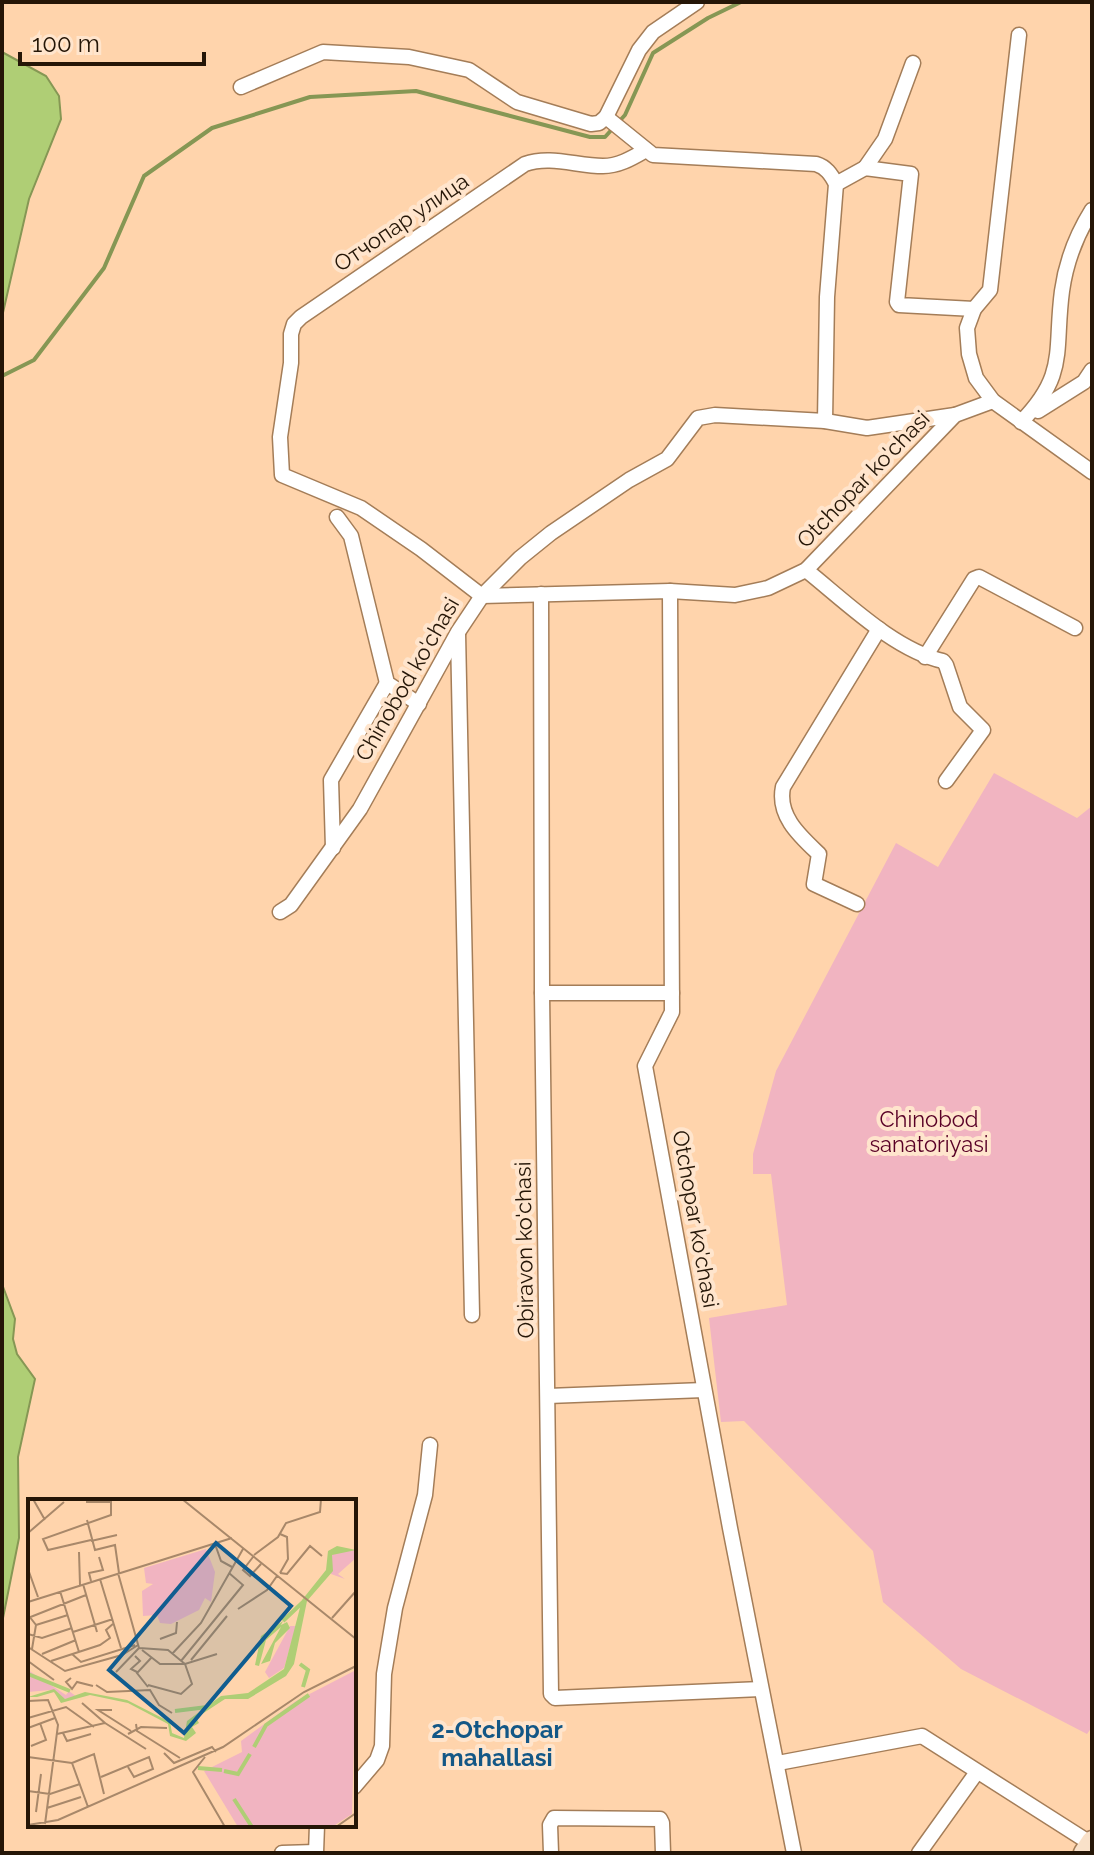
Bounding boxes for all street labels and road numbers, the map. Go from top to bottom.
street label: Отчопар улица [329,167,473,277]
street label: Otchopar ko'chasi [791,405,935,553]
street label: Chinobod ko'chasi [350,593,464,765]
street label: Otchopar ko'chasi [668,1128,724,1310]
street label: Obiravon ko'chasi [509,1161,539,1339]

